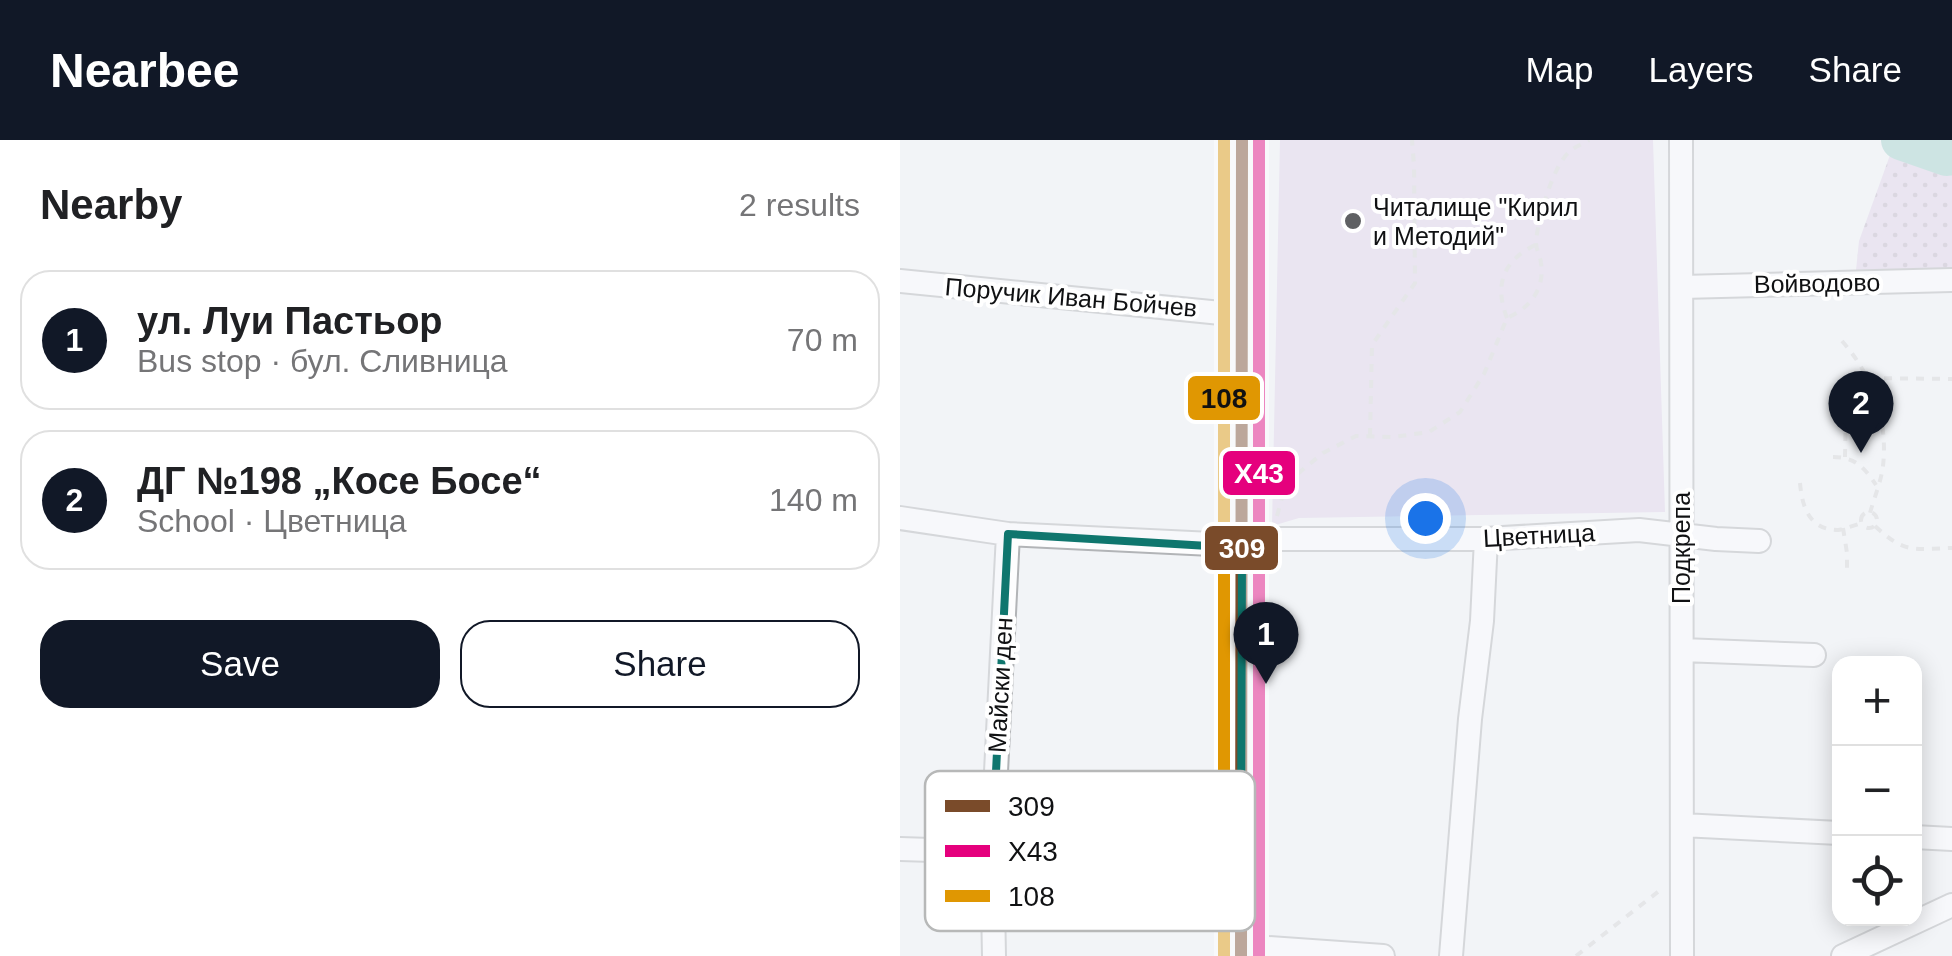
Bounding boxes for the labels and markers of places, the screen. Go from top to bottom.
place label: Читалище "Кирил и Методий" [1373,193,1578,250]
marker: Читалище "Кирил и Методий" [1342,210,1364,232]
pin: 2 [1828,370,1894,453]
pin: 1 [1234,602,1298,684]

